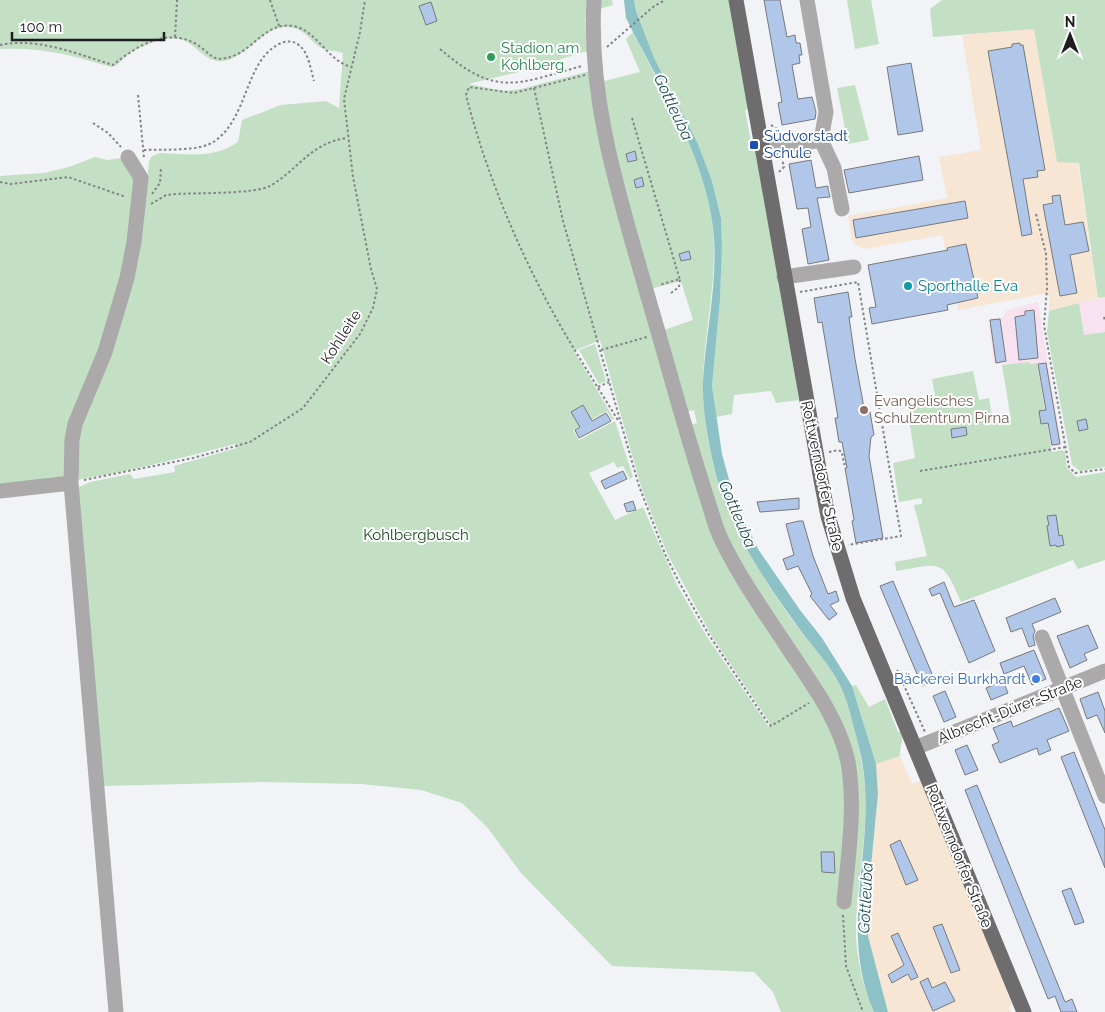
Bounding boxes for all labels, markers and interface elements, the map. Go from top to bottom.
scale bar [12,10,165,42]
north arrow [1045,10,1095,60]
text: N [1065,14,1075,30]
text: 100 m [20,18,62,36]
place label: Stadion am Kohlberg [501,39,579,74]
marker: Stadion am Kohlberg [485,51,497,63]
water label: Gottleuba [650,71,697,144]
place label: Südvorstadt Schule [764,127,848,162]
marker: Südvorstadt Schule [748,139,760,151]
place label: Sporthalle Eva [918,277,1018,295]
marker: Sporthalle Eva [902,280,914,292]
street label: Kohlleite [317,306,365,367]
place label: Evangelisches Schulzentrum Pirna [874,392,1009,427]
street label: Rottwerndorfer Straße [797,399,847,553]
marker: Evangelisches Schulzentrum Pirna [858,404,870,416]
water label: Gottleuba [715,478,760,551]
park label: Kohlbergbusch [363,526,469,544]
place label: Bäckerei Burkhardt [894,670,1026,688]
street label: Albrecht-Dürer-Straße [935,673,1085,747]
marker: Bäckerei Burkhardt [1030,673,1042,685]
street label: Rottwerndorfer Straße [922,782,996,931]
water label: Gottleuba [854,862,877,934]

